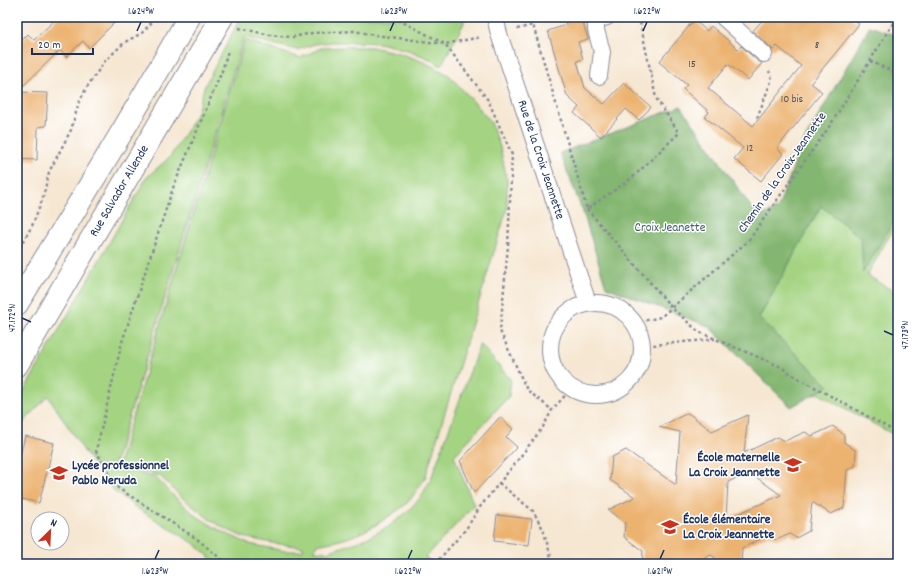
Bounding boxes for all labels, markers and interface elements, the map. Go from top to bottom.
text: 1.624°W [128,5,154,19]
text: 1.623°W [381,5,408,19]
text: 1.622°W [634,5,660,19]
scale bar [32,30,93,56]
text: 20 m [38,37,61,54]
house number: 8 [815,38,819,54]
house number: 15 [688,57,696,73]
house number: 10 bis [781,92,804,108]
street label: Rue de la Croix Jeannette [512,98,569,222]
street label: Chemin de la Croix-Jeannette [734,108,832,237]
street label: Rue Salvador Allende [85,141,154,240]
house number: 12 [746,141,754,157]
park label: Croix Jeanette [635,219,706,238]
text: 47.172°N [6,304,20,332]
text: 47.173°N [899,321,913,349]
place label: École maternelle La Croix Jeannette [689,449,780,483]
school or university icon: École maternelle La Croix Jeannette [783,455,803,475]
place label: Lycée professionnel Pablo Neruda [72,457,170,491]
school or university icon: Lycée professionnel Pablo Neruda [49,463,69,483]
north arrow [30,511,70,551]
place label: École élémentaire La Croix Jeannette [683,511,774,545]
text: N [48,515,60,532]
school or university icon: École élémentaire La Croix Jeannette [660,517,680,537]
text: 1.623°W [142,565,169,579]
text: 1.622°W [395,565,421,579]
text: 1.621°W [648,565,672,579]

